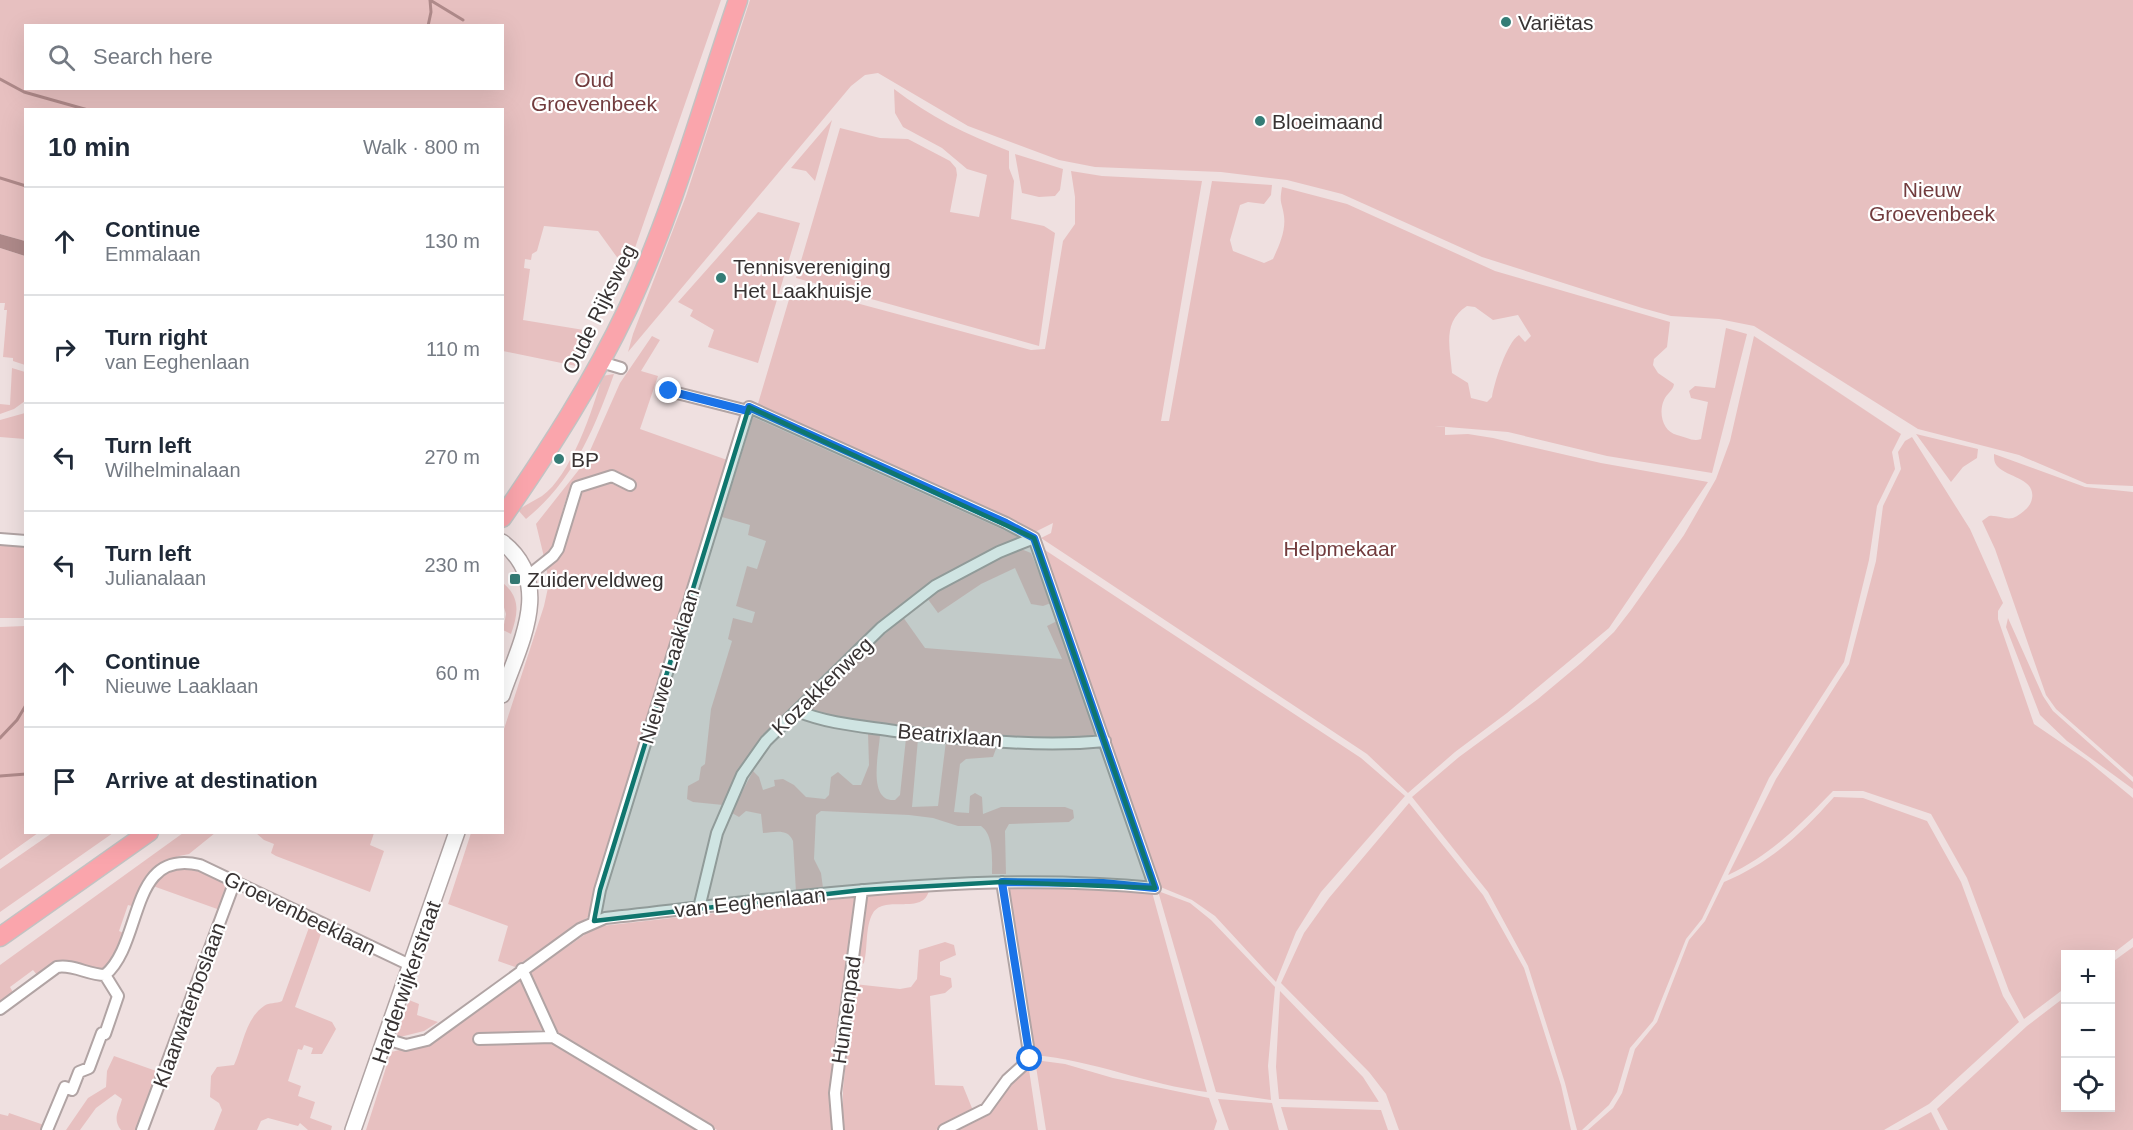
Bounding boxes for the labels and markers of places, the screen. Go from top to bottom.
place label: Variëtas [1518,11,1593,34]
marker: Variëtas [1499,15,1513,29]
place label: Bloeimaand [1272,110,1383,133]
marker: Bloeimaand [1253,114,1267,128]
place label: Tennisvereniging Het Laakhuisje [733,255,891,302]
marker: Tennisvereniging Het Laakhuisje [714,271,728,285]
place label: BP [571,448,599,471]
marker: BP [552,452,566,466]
place label: Zuiderveldweg [527,568,664,591]
marker: Zuiderveldweg [508,572,522,586]

